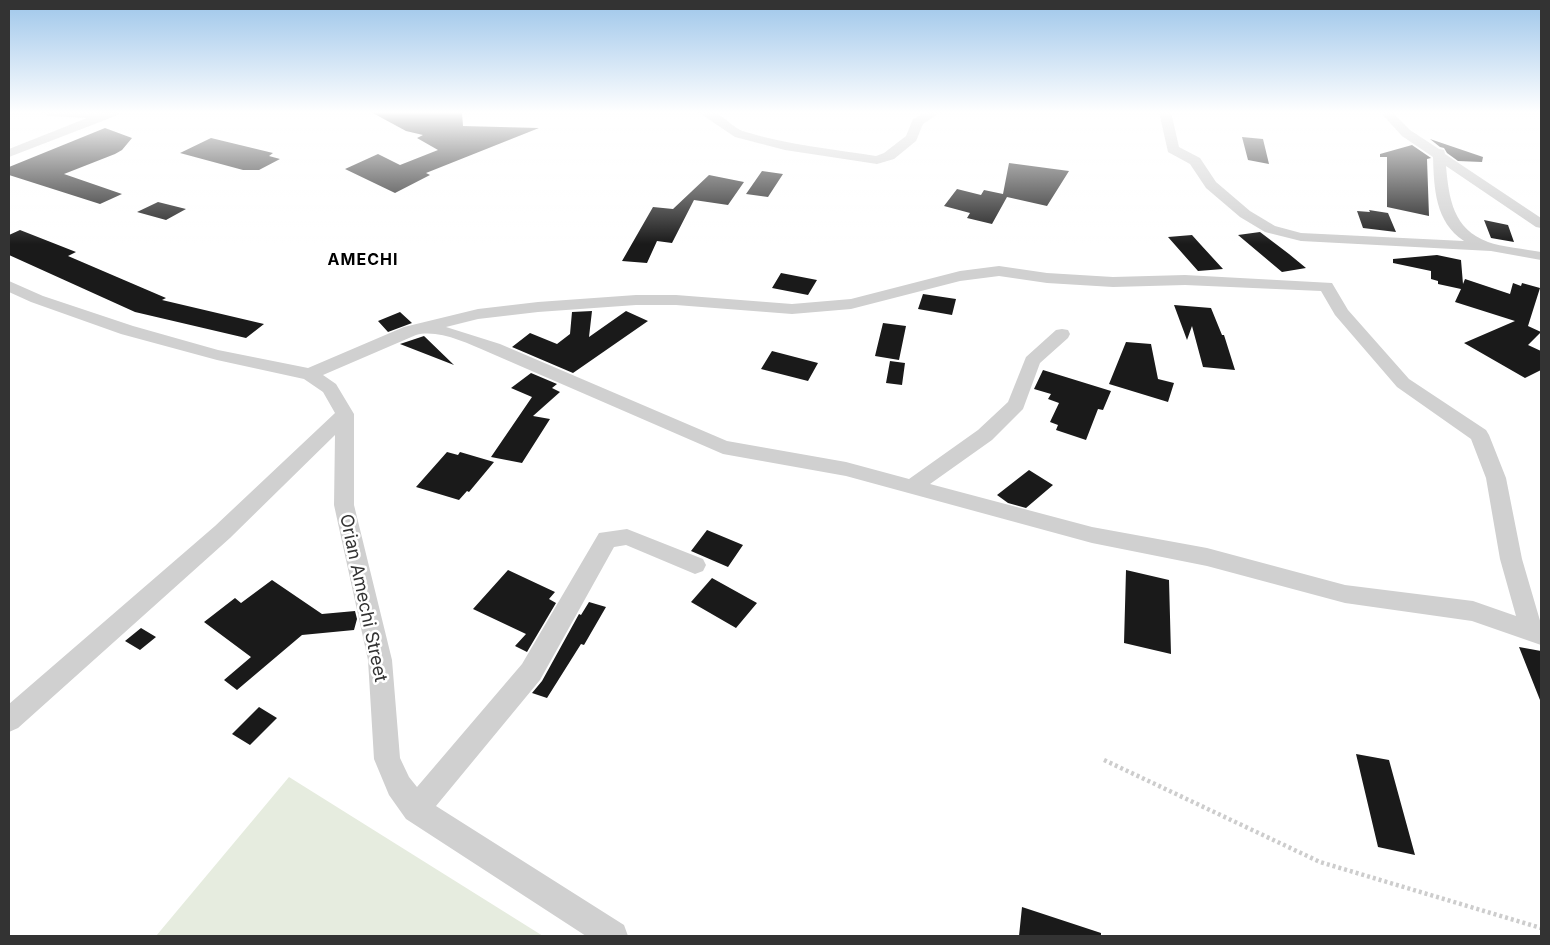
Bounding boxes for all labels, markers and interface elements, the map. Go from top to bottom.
district label: AMECHI [327,250,399,270]
street label: Orian Amechi Street [335,512,391,684]

